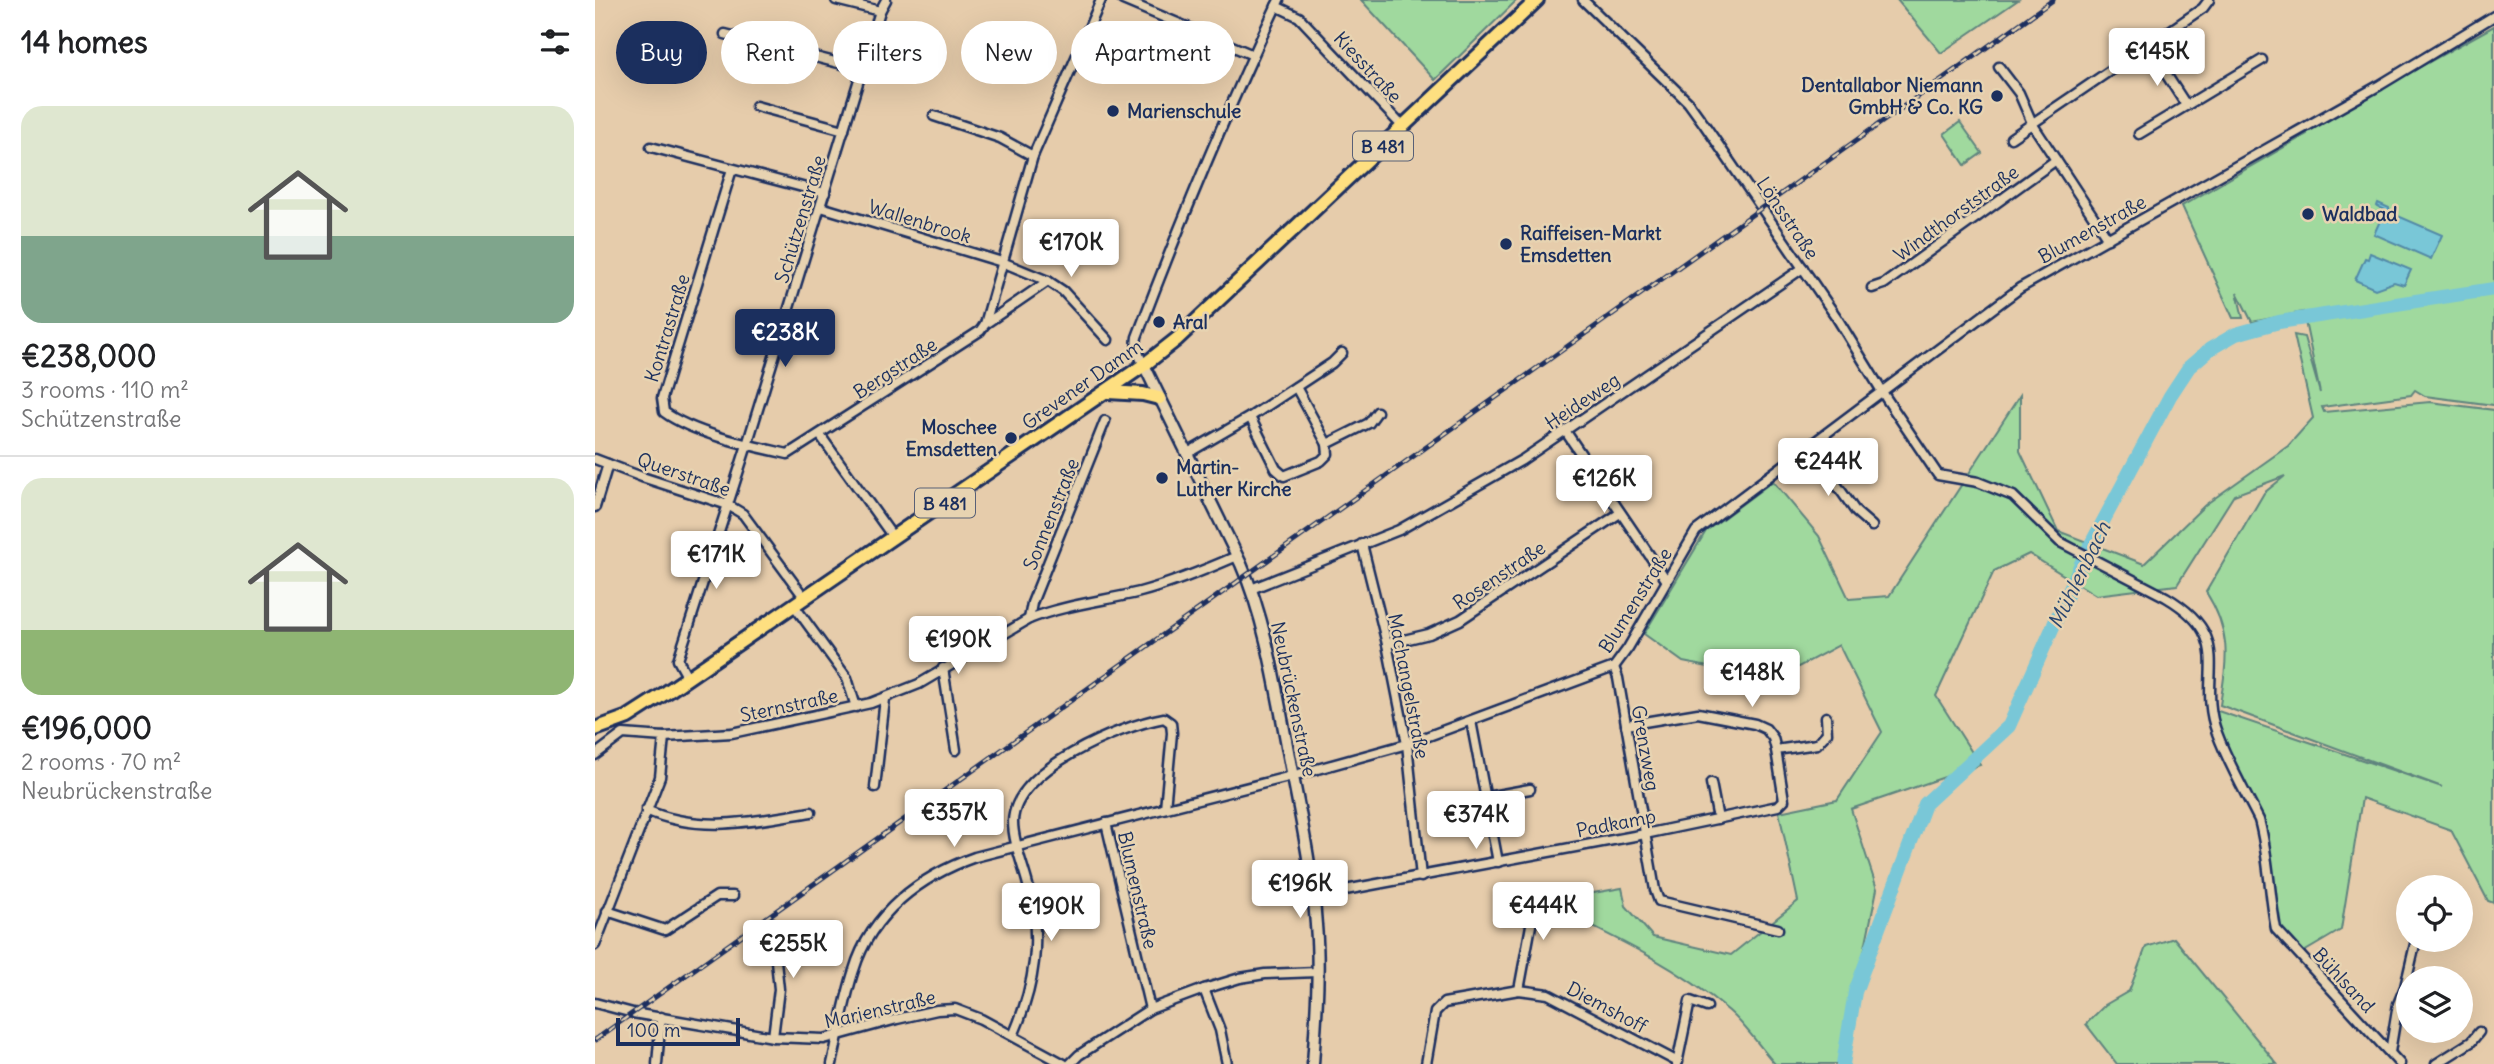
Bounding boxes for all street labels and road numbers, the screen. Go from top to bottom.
street label: Kiesstraße [1329,26,1407,108]
road number: B 481 [1353,132,1413,160]
street label: Schützenstraße [769,152,831,286]
street label: Windthorststraße [1889,160,2023,266]
street label: Lönsstraße [1752,172,1824,264]
street label: Blumenstraße [2034,189,2150,269]
street label: Wallenbrook [866,194,975,248]
street label: Kontrastraße [639,271,695,385]
street label: Bergstraße [849,332,941,404]
street label: Grevener Damm [1017,334,1147,434]
street label: Heideweg [1540,367,1624,435]
street label: Querstraße [634,447,734,501]
street label: Sonnenstraße [1018,455,1084,573]
road number: B 481 [915,489,975,518]
street label: Rosenstraße [1448,535,1550,615]
street label: Blumenstraße [1593,543,1677,657]
street label: Machangelstraße [1383,611,1435,761]
street label: Neubrückenstraße [1266,619,1322,779]
street label: Sternstraße [738,683,840,727]
street label: Grenzweg [1627,703,1665,793]
street label: Padkamp [1574,804,1658,842]
street label: Blumenstraße [1113,829,1163,951]
street label: Bühlsand [2308,942,2380,1018]
street label: Diemshoff [1563,976,1652,1038]
street label: Marienstraße [822,985,938,1033]

